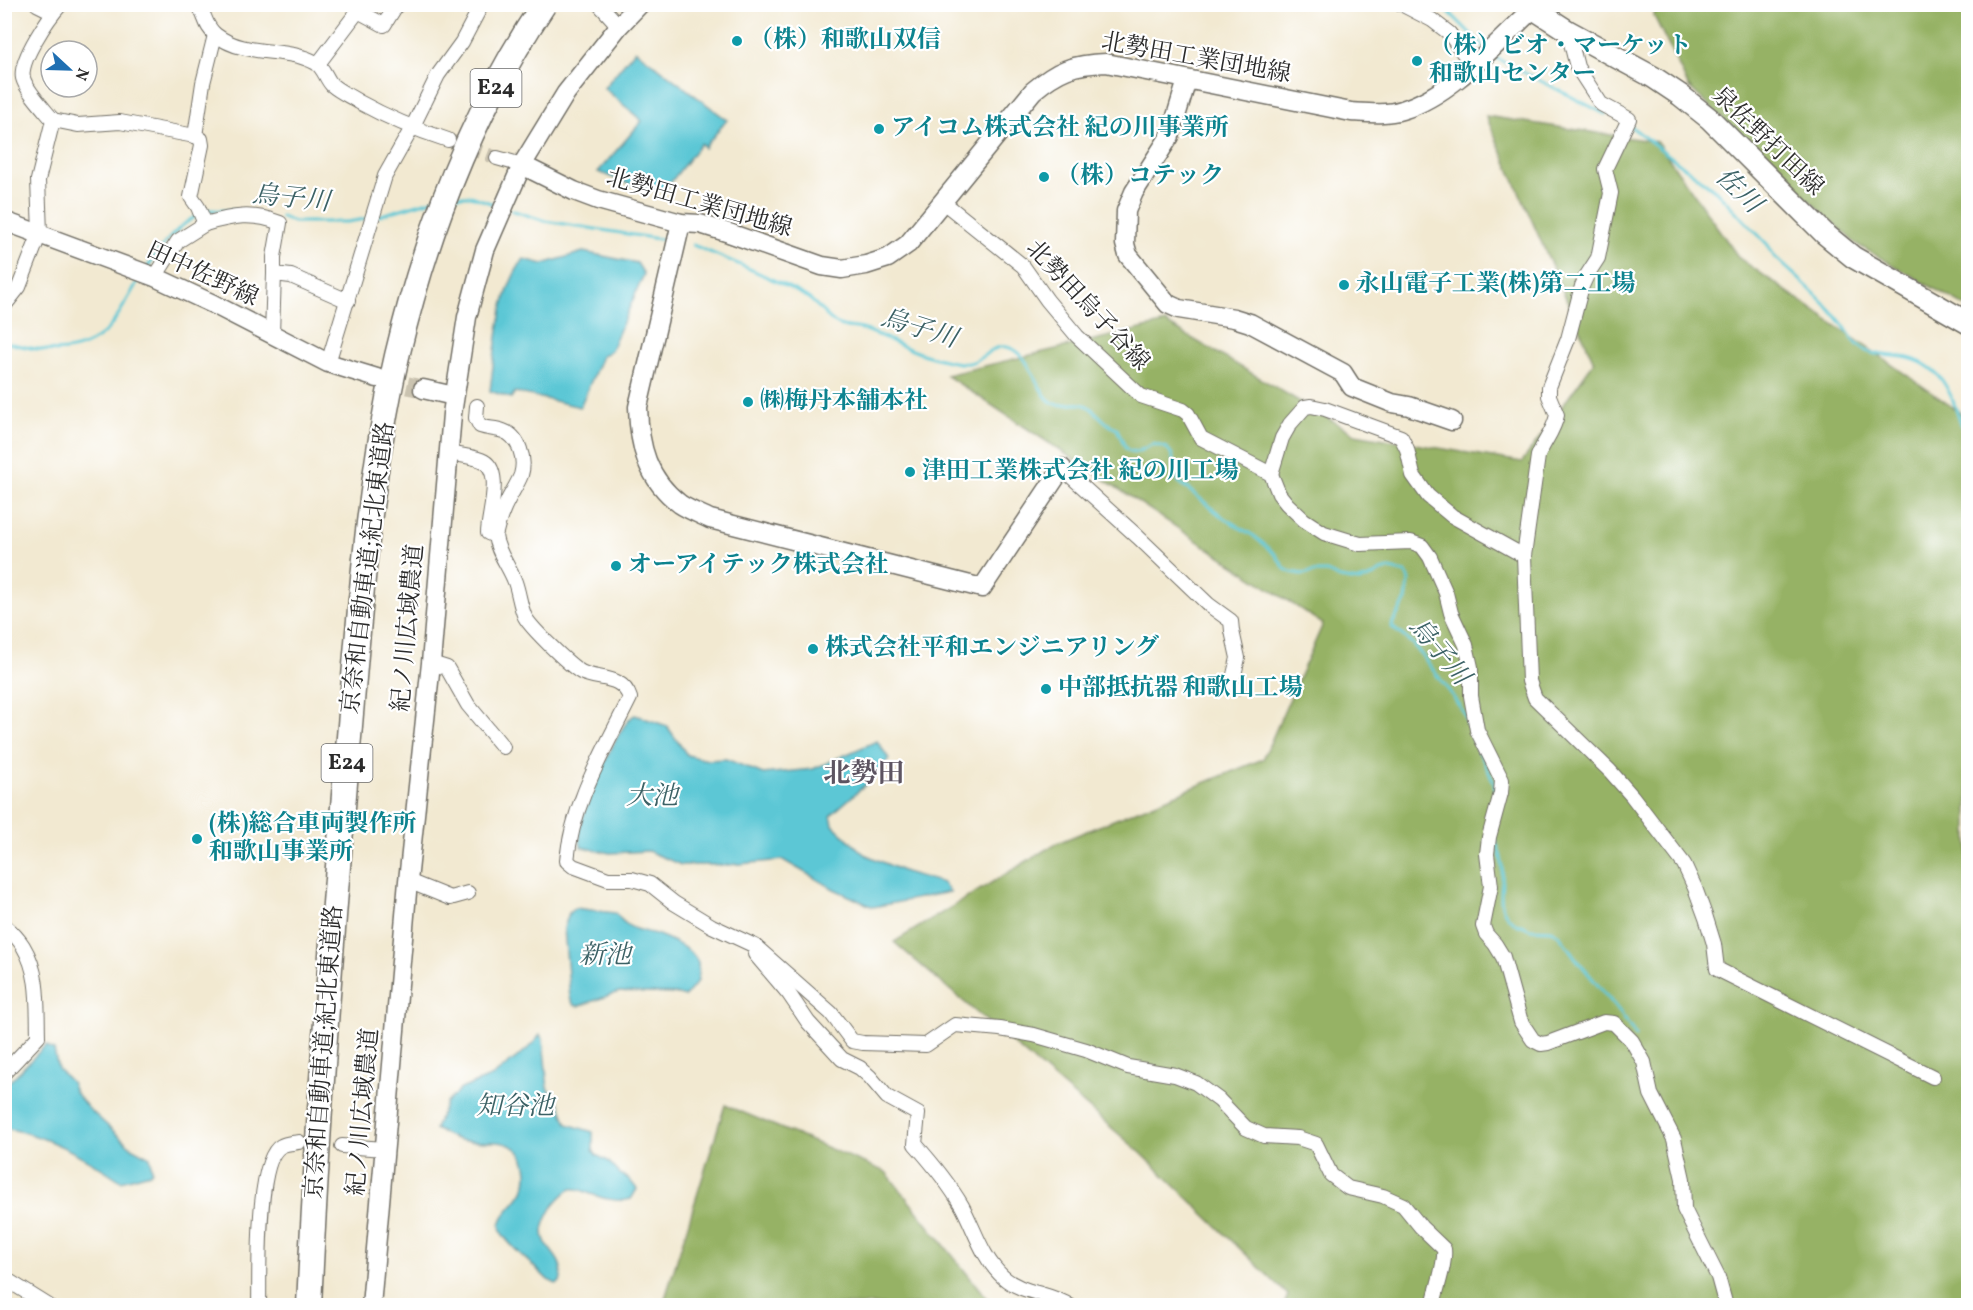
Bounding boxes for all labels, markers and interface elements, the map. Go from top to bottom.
place label: （株）和歌山双信 [749,24,941,58]
street label: 北勢田工業団地線 [1099,26,1293,92]
place label: （株）ビオ・マーケット 和歌山センター [1429,30,1692,92]
marker: （株）和歌山双信 [730,34,744,48]
north arrow [39,39,99,99]
marker: （株）ビオ・マーケット 和歌山センター [1410,54,1424,68]
text: N [69,64,93,84]
road number: E24 [470,69,522,107]
street label: 泉佐野打田線 [1703,80,1831,204]
place label: アイコム株式会社 紀の川事業所 [891,112,1229,146]
marker: アイコム株式会社 紀の川事業所 [872,122,886,136]
place label: （株）コテック [1056,160,1224,194]
water label: 佐川 [1707,160,1771,224]
street label: 北勢田工業団地線 [602,161,796,247]
marker: （株）コテック [1037,170,1051,184]
water label: 烏子川 [250,177,335,221]
street label: 北勢田烏子谷線 [1017,233,1157,379]
street label: 田中佐野線 [140,234,264,316]
place label: 永山電子工業(株)第二工場 [1356,268,1636,302]
marker: 永山電子工業(株)第二工場 [1337,278,1351,292]
water label: 烏子川 [876,300,964,358]
place label: ㈱梅丹本舗本社 [760,385,928,419]
marker: ㈱梅丹本舗本社 [741,395,755,409]
street label: 京奈和自動車道;紀北東道路 [334,420,404,716]
place label: 津田工業株式会社 紀の川工場 [922,455,1239,489]
marker: 津田工業株式会社 紀の川工場 [903,465,917,479]
street label: 紀ノ川広域農道 [385,543,433,713]
place label: オーアイテック株式会社 [628,549,889,583]
marker: オーアイテック株式会社 [609,559,623,573]
water label: 烏子川 [1400,611,1480,696]
place label: 株式会社平和エンジニアリング [825,632,1159,666]
marker: 株式会社平和エンジニアリング [806,642,820,656]
place label: 中部抵抗器 和歌山工場 [1058,672,1303,706]
marker: 中部抵抗器 和歌山工場 [1039,682,1053,696]
road number: E24 [322,744,372,782]
district label: 北勢田 [824,756,905,794]
water label: 大池 [626,779,681,815]
place label: (株)総合車両製作所 和歌山事業所 [209,808,417,870]
marker: (株)総合車両製作所 和歌山事業所 [190,832,204,846]
street label: 京奈和自動車道;紀北東道路 [298,904,352,1200]
water label: 新池 [579,938,634,974]
street label: 紀ノ川広域農道 [340,1027,388,1197]
water label: 知谷池 [476,1089,557,1125]

